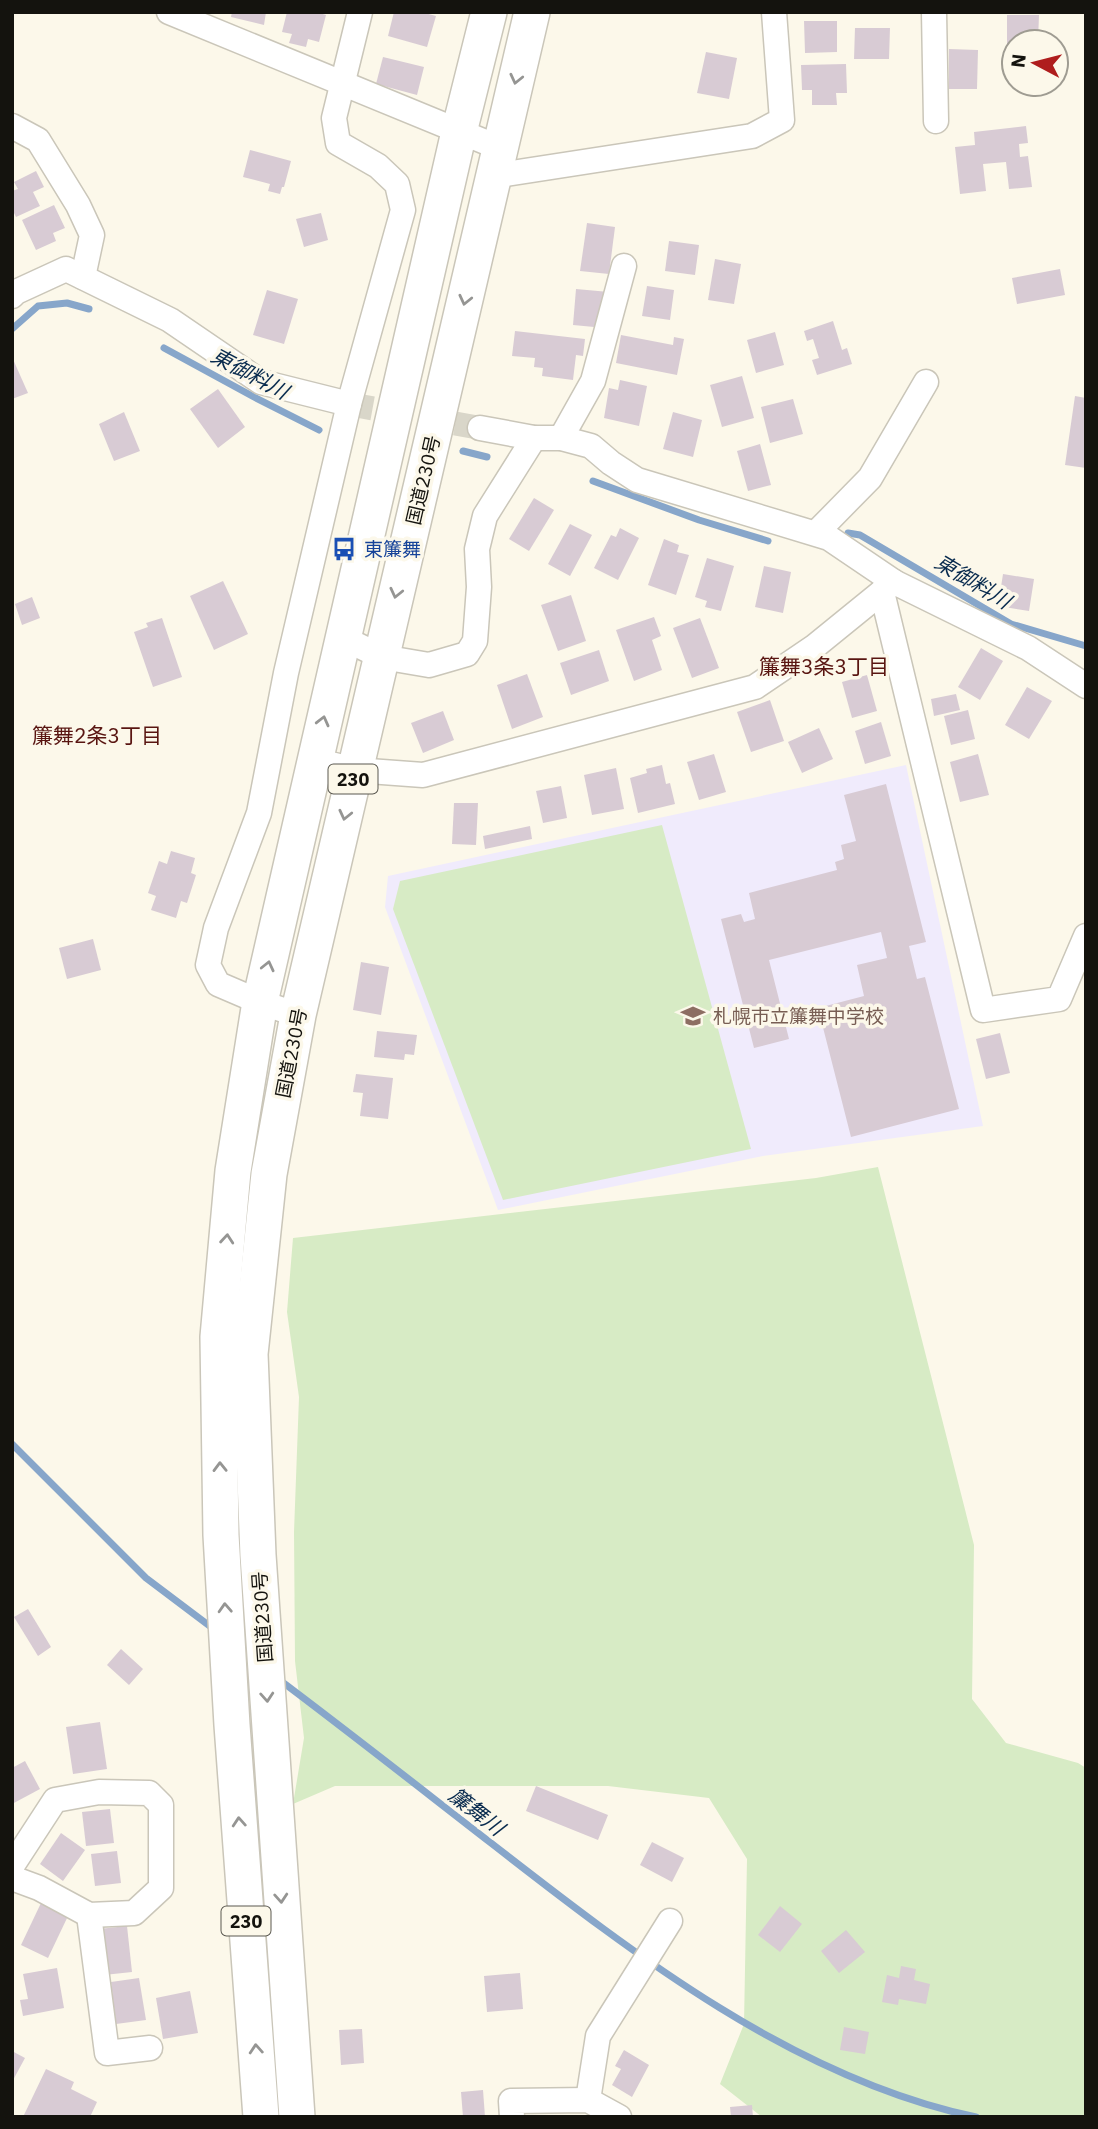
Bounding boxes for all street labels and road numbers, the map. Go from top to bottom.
street label: 国道230号 [401,433,445,527]
road number: 230 [328,764,378,794]
street label: 国道230号 [271,1006,311,1100]
street label: 国道230号 [247,1571,277,1663]
road number: 230 [222,1907,270,1936]

